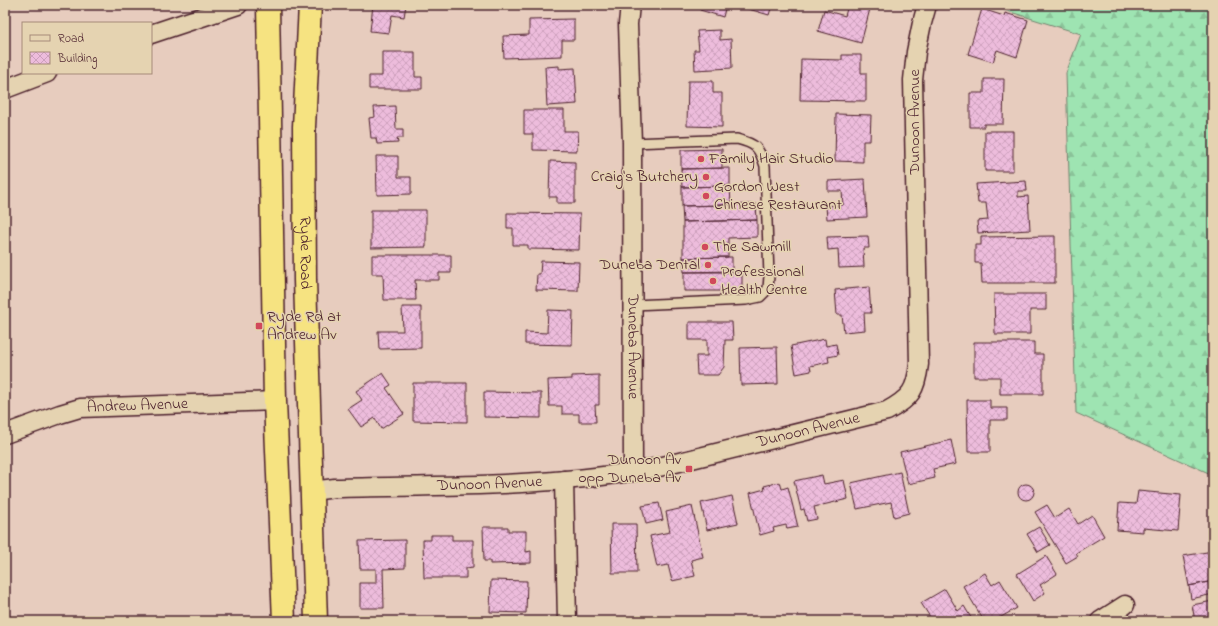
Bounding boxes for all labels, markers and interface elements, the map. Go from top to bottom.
legend [22,22,152,74]
text: Road [58,30,84,48]
text: Building [57,50,97,69]
street label: Dunoon Avenue [903,69,927,176]
place label: Family Hair Studio [708,147,834,171]
marker: Family Hair Studio [696,154,706,164]
place label: Craig's Butchery [591,165,698,189]
marker: Craig's Butchery [701,172,711,182]
place label: Gordon West Chinese Restaurant [714,175,842,217]
marker: Gordon West Chinese Restaurant [701,191,711,201]
street label: Ryde Road [293,216,317,290]
place label: The Sawmill [713,235,791,259]
marker: The Sawmill [700,242,710,252]
place label: Duneba Dental [599,253,700,277]
marker: Duneba Dental [703,260,713,270]
place label: Professional Health Centre [721,260,808,302]
marker: Professional Health Centre [708,276,718,286]
street label: Duneba Avenue [620,293,645,400]
place label: Ryde Rd at Andrew Av [267,305,342,347]
marker: Ryde Rd at Andrew Av [254,321,264,331]
street label: Andrew Avenue [87,392,189,420]
street label: Dunoon Avenue [753,406,863,455]
place label: Dunoon Av opp Duneba Av [578,448,682,490]
marker: Dunoon Av opp Duneba Av [684,464,694,474]
street label: Dunoon Avenue [436,470,544,498]

